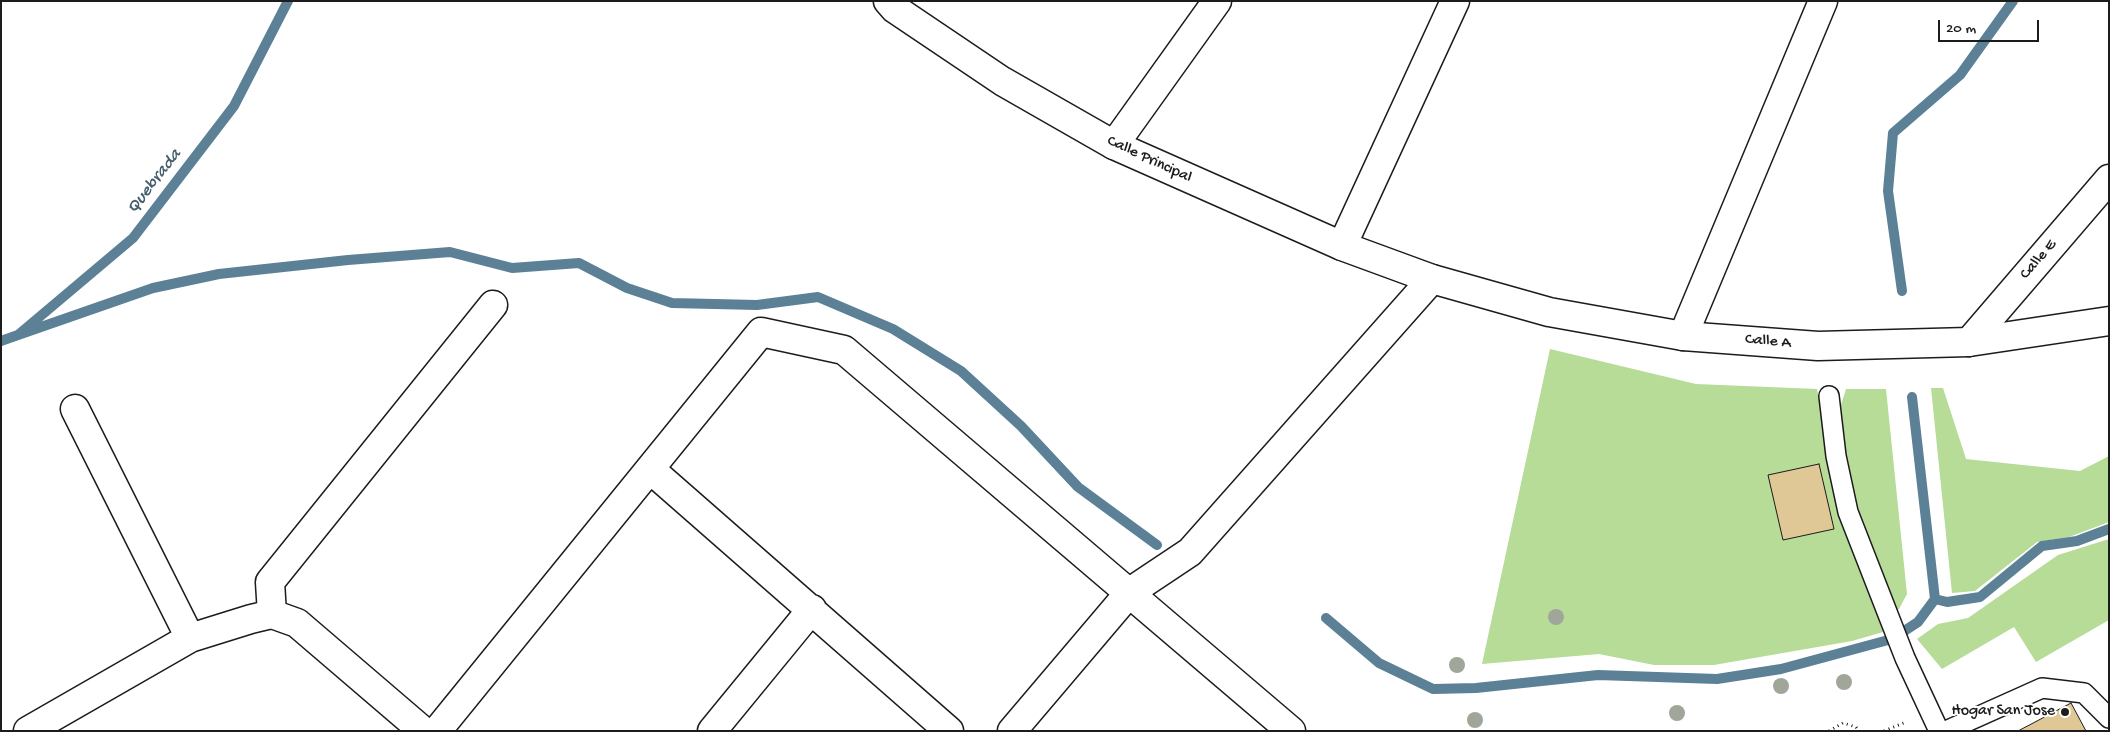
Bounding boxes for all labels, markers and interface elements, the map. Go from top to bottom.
scale bar [1940,10,2041,42]
text: 20 m [1946,20,1976,38]
street label: Calle Principal [1104,132,1194,188]
water label: Quebrada [123,145,187,219]
street label: Calle E [2016,236,2062,284]
street label: Calle A [1744,330,1792,354]
place label: Hogar San Jose [1952,702,2055,722]
marker: Hogar San Jose [2059,706,2071,718]

